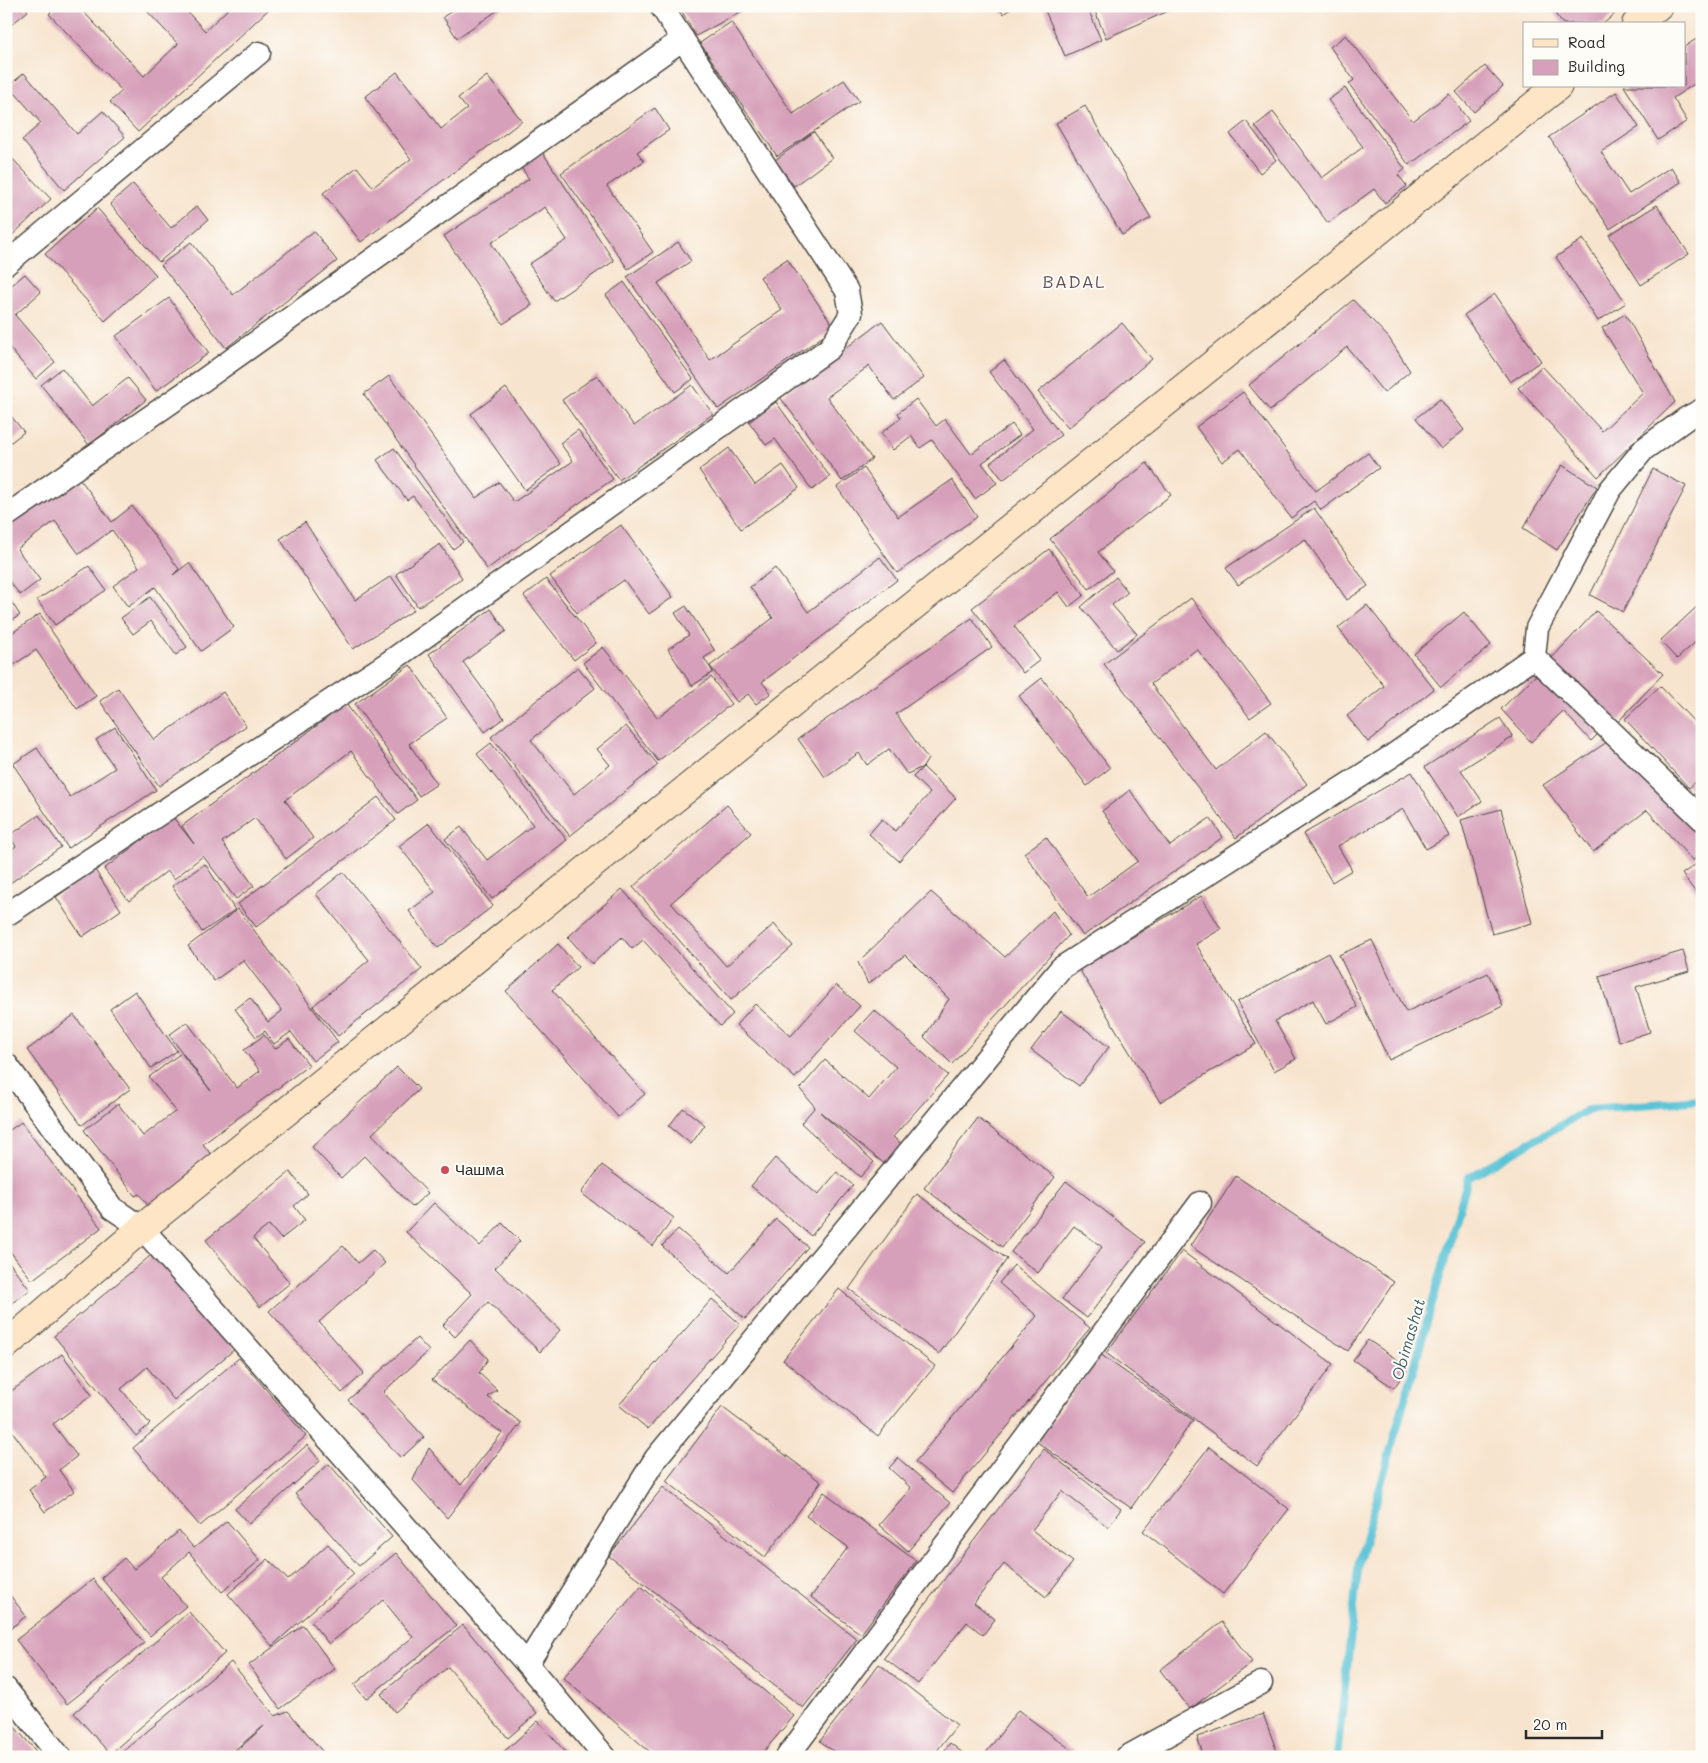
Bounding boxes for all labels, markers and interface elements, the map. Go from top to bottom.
legend [1523,22,1686,88]
text: Road [1568,32,1605,52]
text: Building [1568,56,1625,76]
district label: BADAL [1043,269,1105,293]
place label: Чашма [455,1159,505,1179]
marker: Чашма [439,1164,451,1176]
water label: Obimashat [1386,1295,1429,1382]
scale bar [1526,1708,1602,1740]
text: 20 m [1533,1714,1567,1734]

